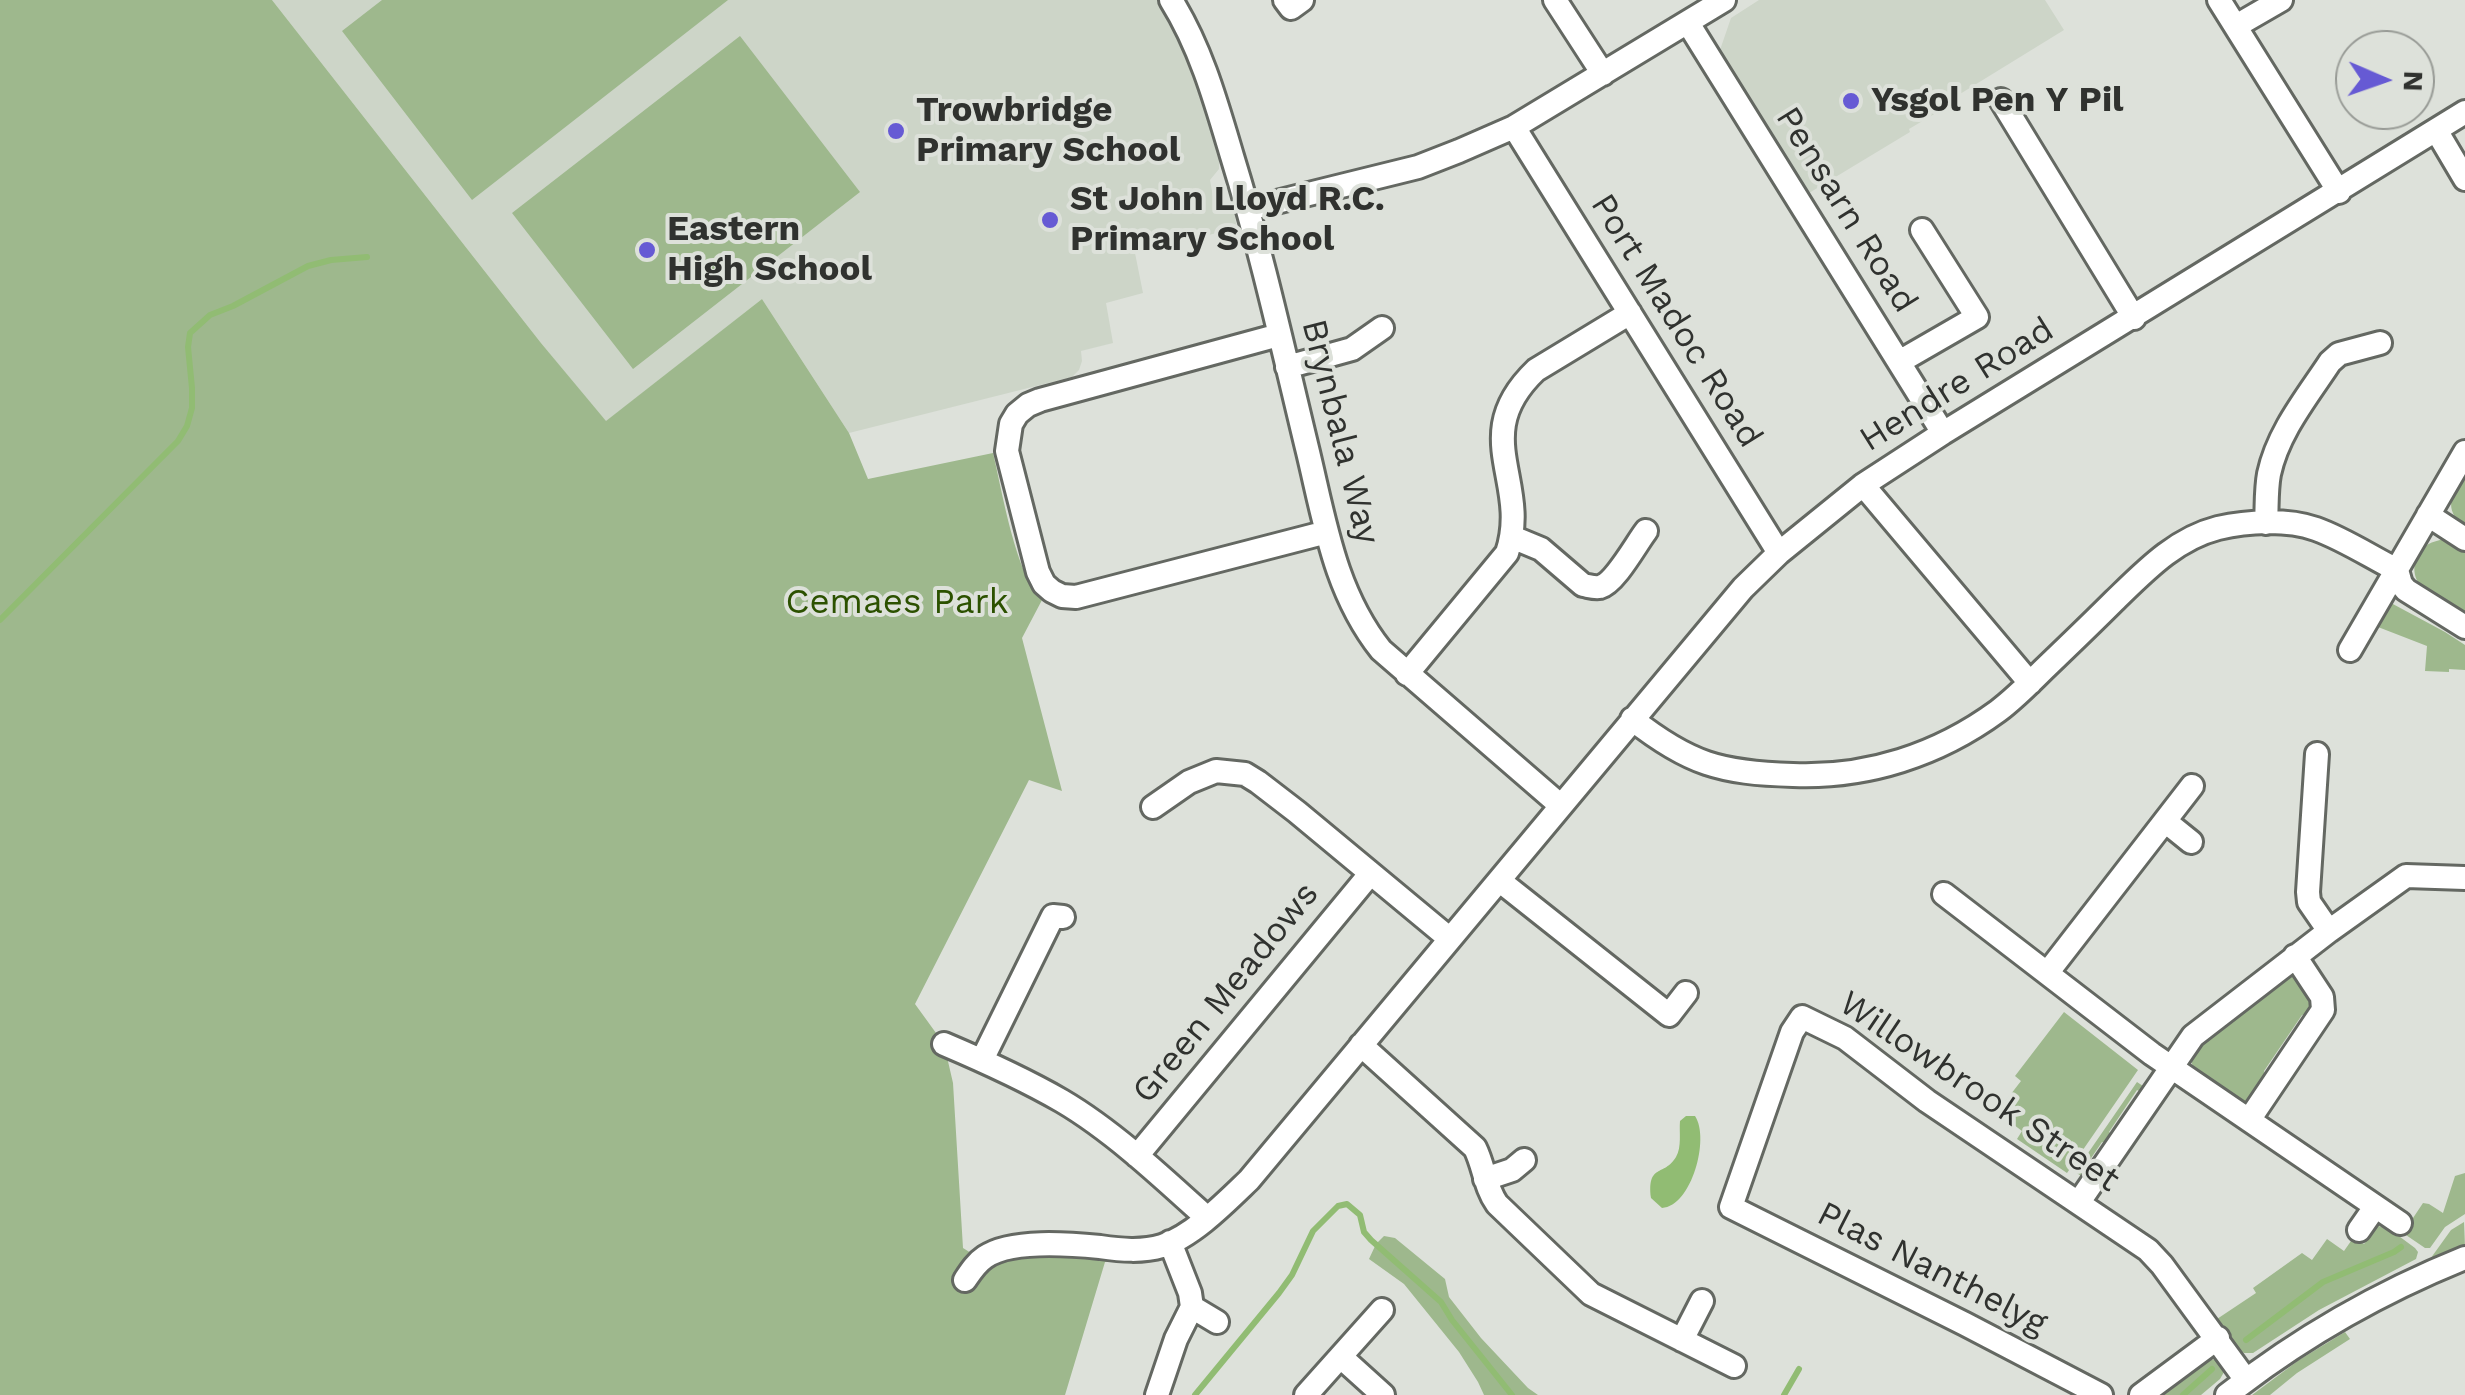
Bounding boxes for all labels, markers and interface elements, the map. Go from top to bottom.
north arrow [2335,30,2435,130]
text: N [2397,70,2430,92]
place label: Ysgol Pen Y Pil [1871,80,2124,122]
place label: Trowbridge Primary School [916,90,1180,172]
marker: Ysgol Pen Y Pil [1840,90,1862,112]
street label: Pensarn Road [1766,99,1926,321]
marker: Trowbridge Primary School [885,120,907,142]
place label: St John Lloyd R.C. Primary School [1070,179,1385,261]
street label: Port Madoc Road [1581,186,1771,456]
place label: Eastern High School [667,209,872,291]
marker: St John Lloyd R.C. Primary School [1039,209,1061,231]
marker: Eastern High School [636,239,658,261]
street label: Hendre Road [1852,309,2062,461]
street label: Brynbala Way [1292,315,1388,549]
park label: Cemaes Park [785,582,1009,624]
street label: Green Meadows [1124,874,1328,1112]
street label: Willowbrook Street [1831,983,2127,1201]
street label: Plas Nanthelyg [1810,1193,2054,1345]

